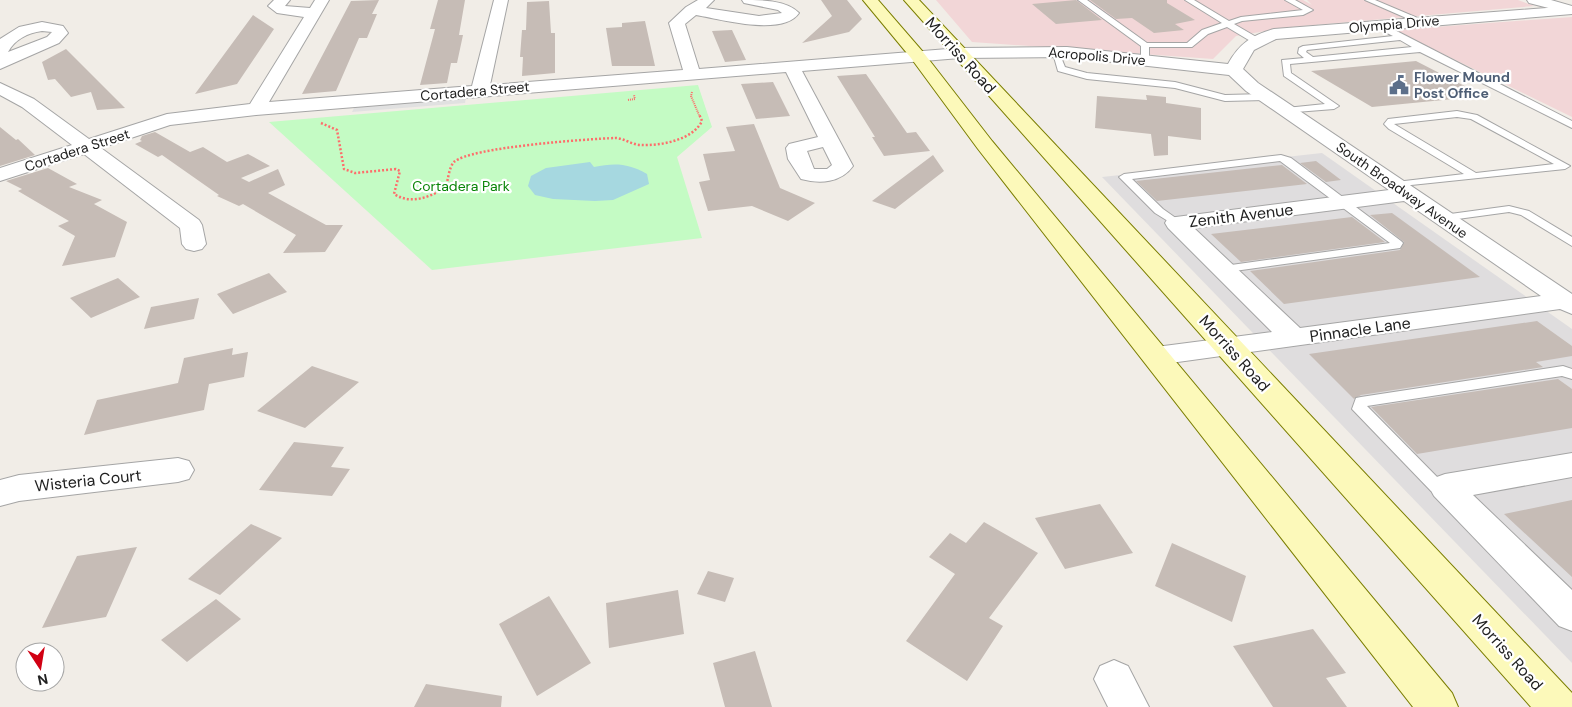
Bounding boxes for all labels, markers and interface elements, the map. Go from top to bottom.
street label: Olympia Drive [1348,11,1440,37]
street label: Morriss Road [921,13,1001,98]
street label: Acropolis Drive [1048,43,1146,69]
place label: Flower Mound Post Office [1414,68,1510,102]
public building icon: Flower Mound Post Office [1388,74,1410,96]
street label: Cortadera Street [420,77,530,105]
street label: Cortadera Street [22,125,132,175]
street label: South Broadway Avenue [1333,138,1471,242]
park label: Cortadera Park [412,177,510,195]
street label: Zenith Avenue [1188,199,1294,232]
street label: Morriss Road [1195,311,1275,396]
street label: Pinnacle Lane [1308,312,1412,347]
street label: Wisteria Court [34,464,142,497]
street label: Morriss Road [1468,610,1548,695]
north arrow [15,642,65,692]
text: N [36,670,50,690]

